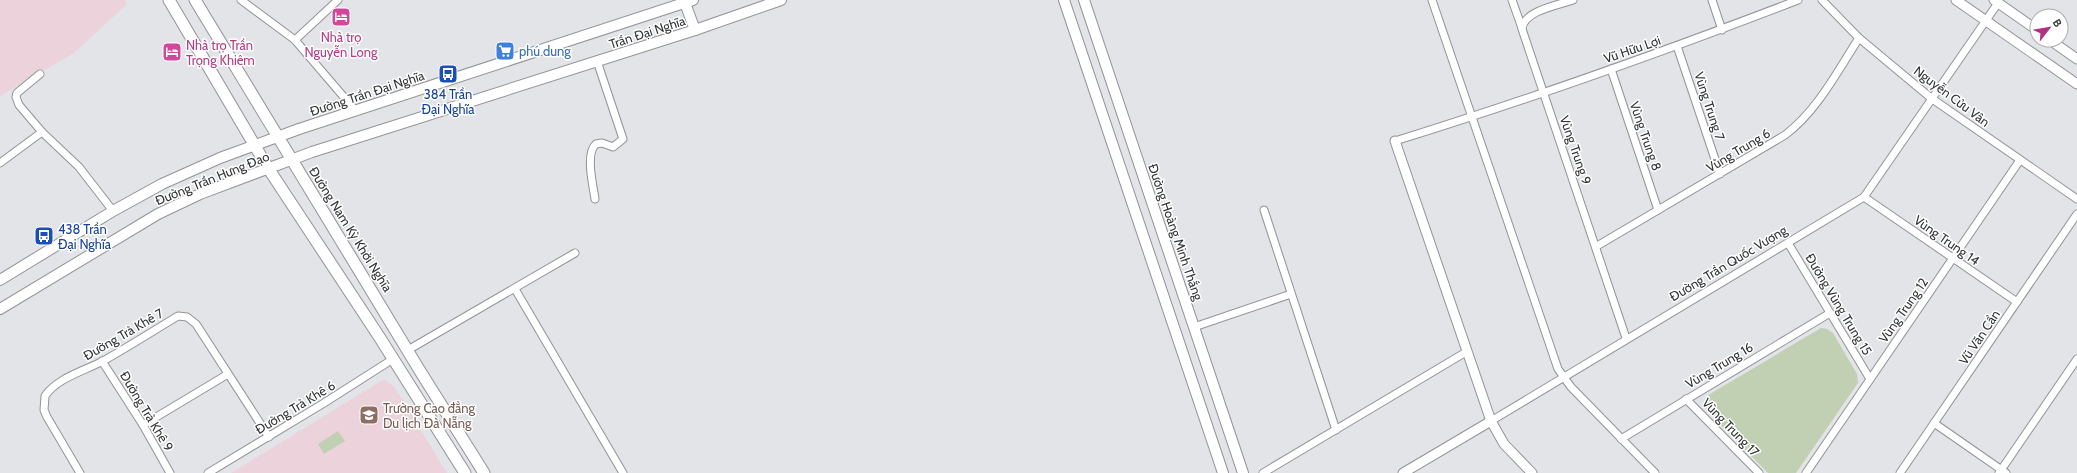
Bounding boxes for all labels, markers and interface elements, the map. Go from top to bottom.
hotel icon: Nhà trọ Nguyễn Long [330,6,352,28]
north arrow [2029,8,2069,48]
street label: Trần Đại Nghĩa [607,12,688,52]
text: B [2050,16,2065,30]
place label: Nhà trọ Nguyễn Long [305,29,378,60]
street label: Vũ Hữu Lợi [1601,32,1663,66]
place label: Nhà trọ Trần Trọng Khiêm [186,37,255,68]
supermarket icon: phú dung [494,40,516,62]
hotel icon: Nhà trọ Trần Trọng Khiêm [161,41,183,63]
place label: phú dung [519,43,571,59]
street label: Nguyễn Cửu Vân [1911,62,1993,130]
bus stop icon: 384 Trần Đại Nghĩa [437,63,459,85]
street label: Đường Trần Đại Nghĩa [308,67,427,119]
street label: Vùng Trung 7 [1691,70,1729,143]
place label: 384 Trần Đại Nghĩa [422,86,475,117]
street label: Vùng Trung 8 [1627,99,1665,173]
street label: Vùng Trung 9 [1557,113,1595,187]
street label: Vùng Trung 6 [1703,125,1773,175]
street label: Đường Trần Hưng Đạo [153,148,271,208]
street label: Đường Hoàng Minh Thắng [1145,162,1207,303]
street label: Đường Nam Kỳ Khởi Nghĩa [306,163,396,295]
street label: Vùng Trung 14 [1911,212,1983,269]
place label: 438 Trần Đại Nghĩa [58,221,112,252]
street label: Đường Trần Quốc Vượng [1666,221,1790,304]
bus stop icon: 438 Trần Đại Nghĩa [33,225,55,247]
street label: Đường Vùng Trung 15 [1802,250,1876,358]
street label: Vùng Trung 12 [1875,274,1931,345]
street label: Đường Trà Khê 7 [80,304,166,363]
street label: Vũ Văn Cẩn [1955,307,2003,367]
street label: Vùng Trung 16 [1682,339,1756,391]
street label: Đường Trà Khê 9 [117,368,177,454]
street label: Đường Trà Khê 6 [252,377,338,437]
street label: Vùng Trung 17 [1699,394,1763,460]
place label: Trường Cao đẳng Du lịch Đà Nẵng [383,400,476,431]
school or university icon: Trường Cao đẳng Du lịch Đà Nẵng [358,404,380,426]

